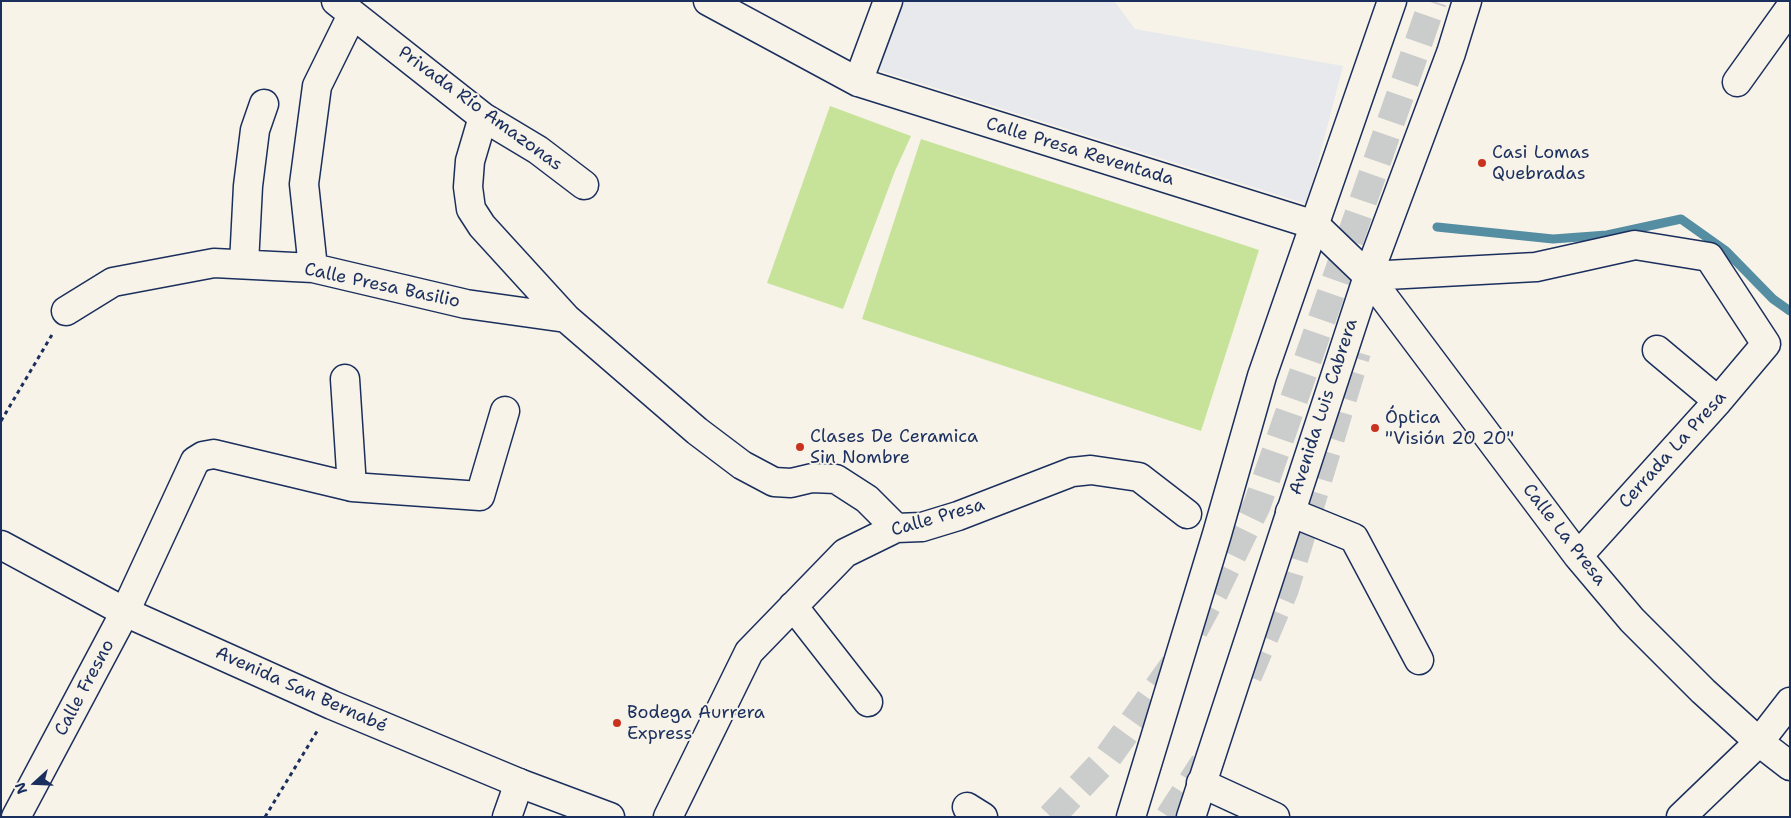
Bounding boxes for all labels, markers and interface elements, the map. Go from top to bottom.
street label: Privada Río Amazonas [394,42,566,176]
street label: Calle Presa Reventada [983,113,1177,191]
place label: Casi Lomas Quebradas [1492,142,1590,184]
marker: Casi Lomas Quebradas [1476,157,1488,169]
street label: Calle Presa Basilio [302,259,462,313]
street label: Avenida Luis Cabrera [1285,316,1363,498]
street label: Cerrada La Presa [1615,387,1731,513]
place label: Óptica "Visión 20 20" [1385,407,1514,449]
marker: Óptica "Visión 20 20" [1369,422,1381,434]
place label: Clases De Ceramica Sin Nombre [810,426,978,468]
marker: Clases De Ceramica Sin Nombre [794,441,806,453]
street label: Calle La Presa [1518,480,1610,590]
street label: Calle Presa [889,494,987,542]
street label: Calle Fresno [51,636,119,740]
street label: Avenida San Bernabé [212,642,390,738]
place label: Bodega Aurrera Express [627,702,765,744]
marker: Bodega Aurrera Express [611,717,623,729]
north arrow [10,758,60,808]
text: N [11,780,31,796]

